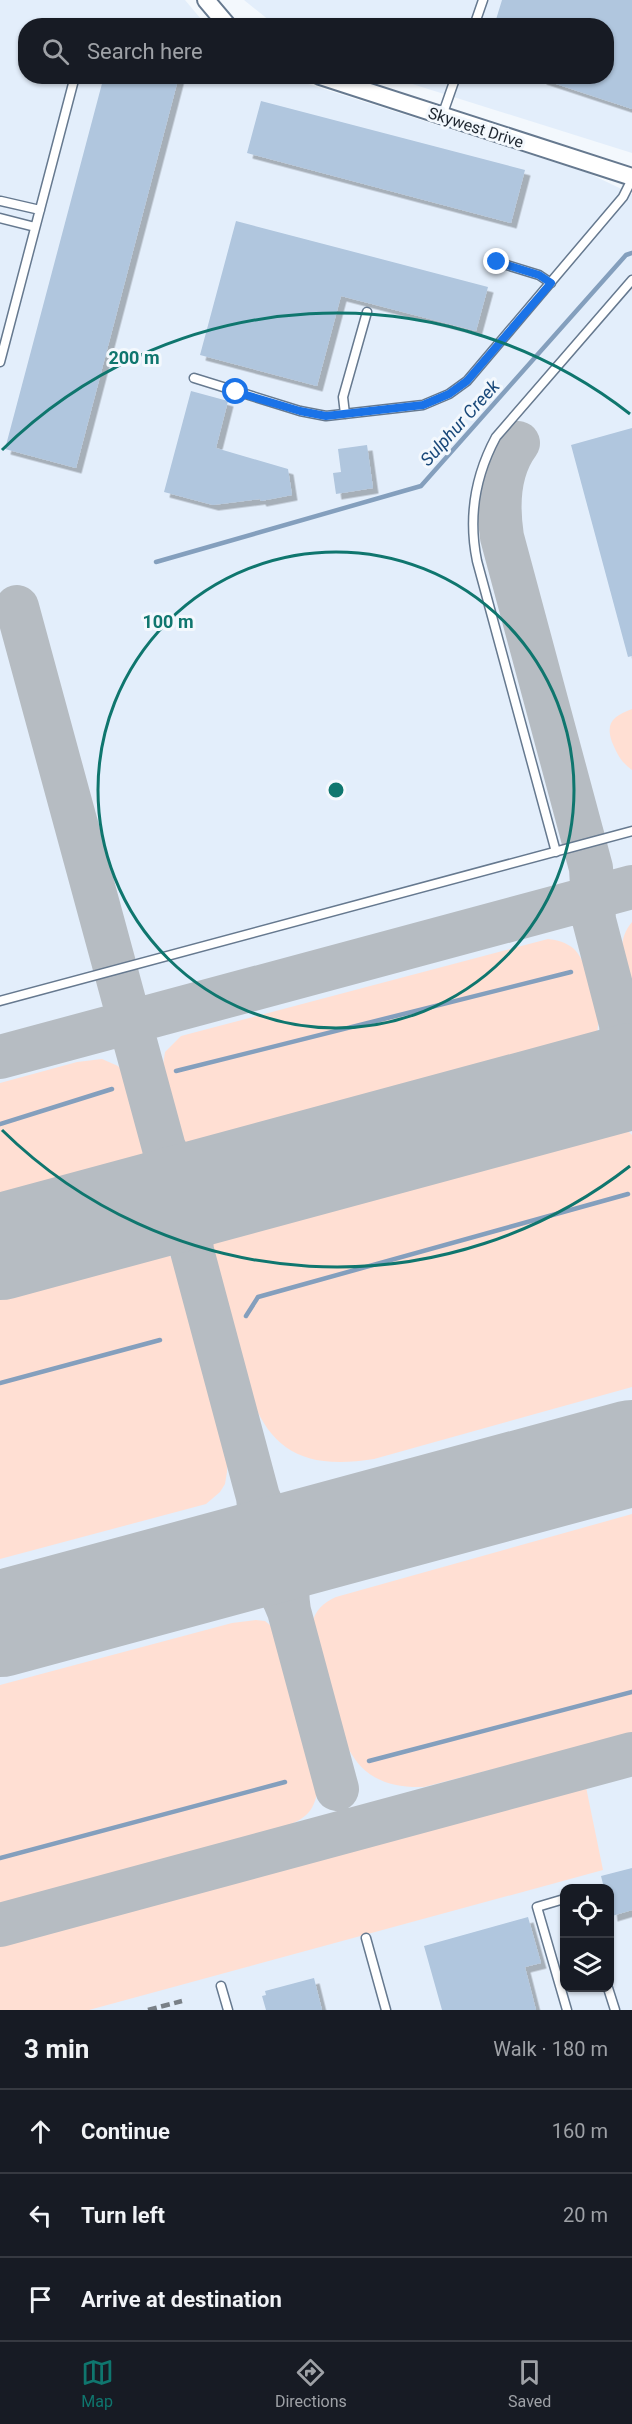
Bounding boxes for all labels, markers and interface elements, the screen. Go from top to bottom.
search box [18,18,614,84]
icon: search [39,35,72,68]
text: Search here [87,39,203,64]
street label: Skywest Drive [426,103,526,152]
route end [483,248,509,274]
text: 200 m [108,347,160,368]
water label: Sulphur Creek [416,375,504,470]
route start [222,378,248,404]
text: 100 m [142,611,194,632]
centre of rings [326,780,346,800]
map controls [560,1884,614,1992]
button: locate [560,1884,614,1938]
button: layers [560,1938,614,1992]
text: 3 min [24,2034,89,2064]
text: Walk · 180 m [493,2037,608,2061]
icon: ahead [24,2115,57,2148]
text: Continue [81,2119,170,2144]
text: 160 m [552,2119,608,2143]
icon: left [24,2199,57,2232]
text: Turn left [81,2203,165,2228]
text: 20 m [563,2203,608,2227]
icon: arrive [24,2283,57,2316]
text: Arrive at destination [81,2287,282,2312]
tab: Map [81,2356,114,2411]
tab: Directions [275,2356,347,2411]
tab: Saved [508,2356,551,2411]

